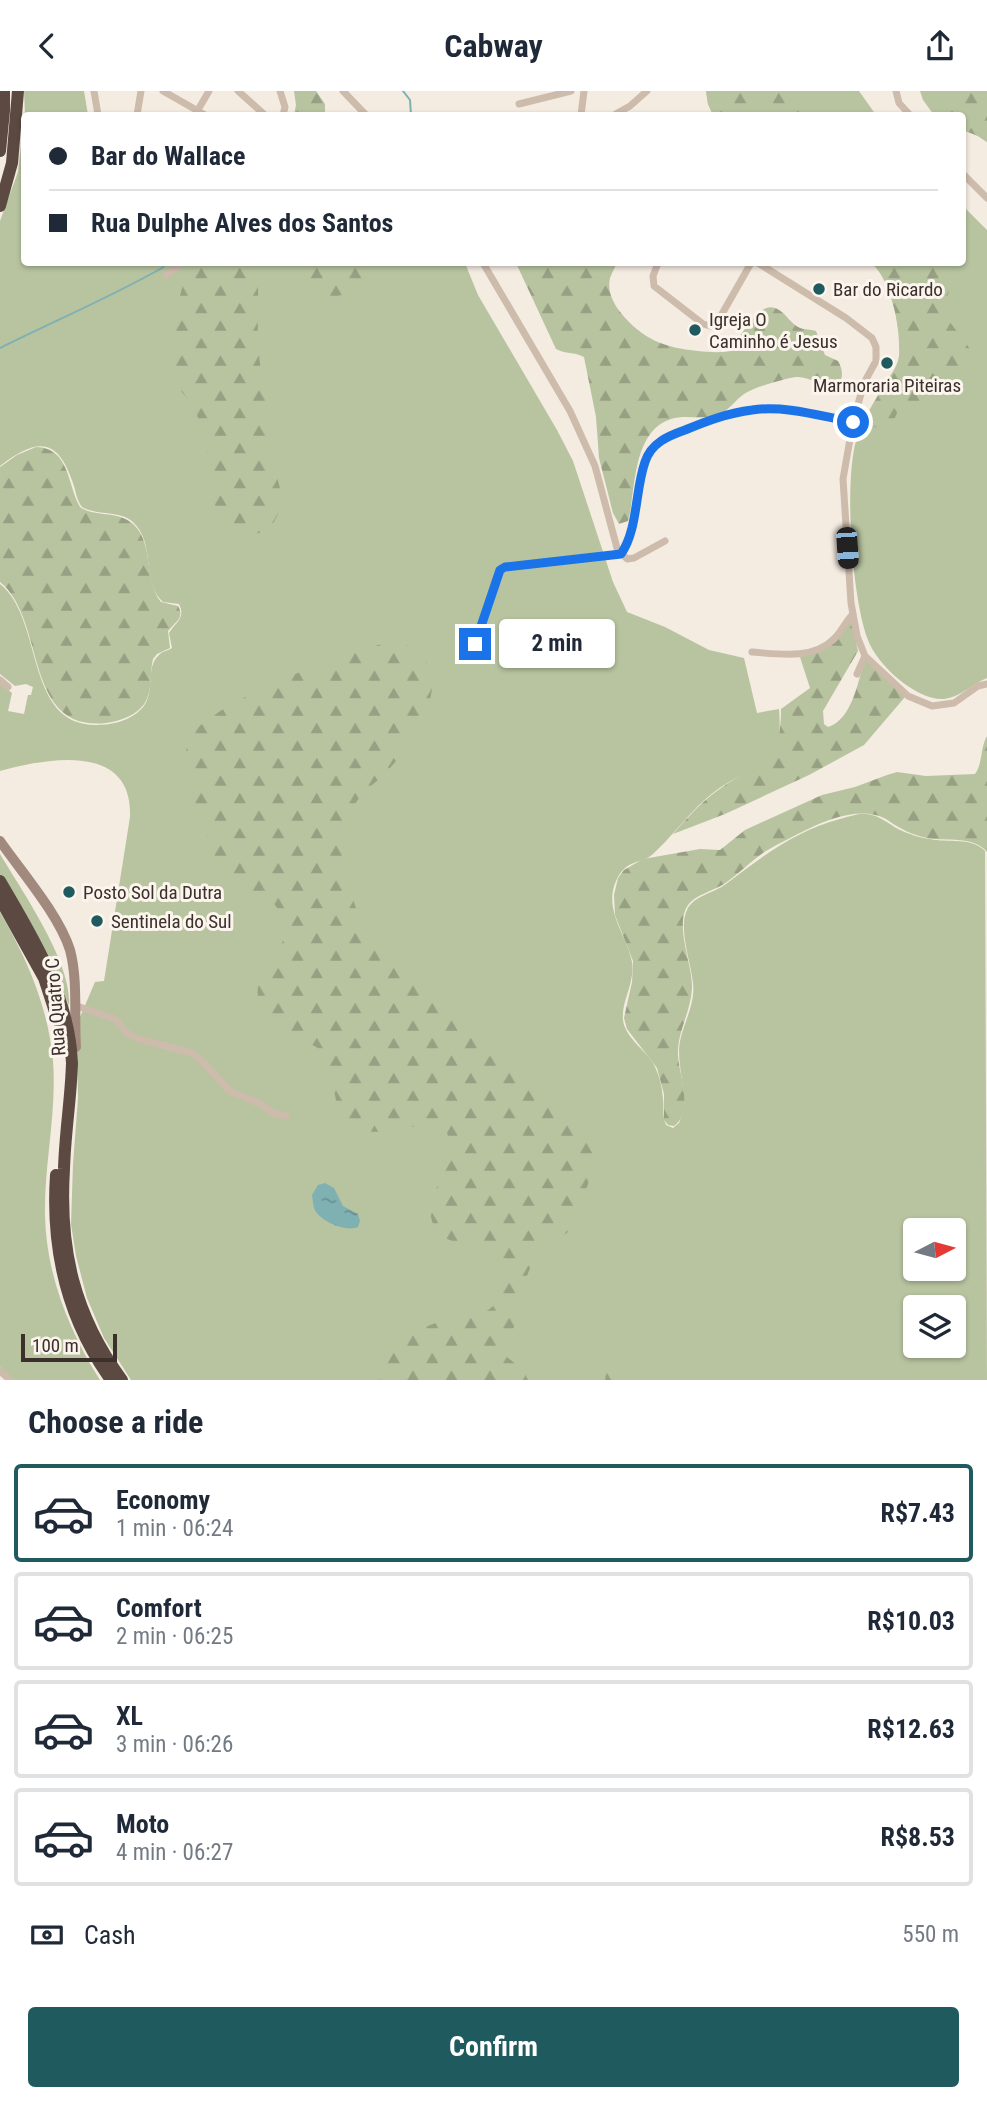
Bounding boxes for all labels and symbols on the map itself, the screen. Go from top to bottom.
place label: Bar do Ricardo [833,278,943,301]
marker: Bar do Ricardo [811,281,827,297]
place label: Igreja O Caminho é Jesus [709,308,838,353]
marker: Igreja O Caminho é Jesus [687,322,703,338]
marker: Marmoraria Piteiras [879,355,895,371]
place label: Marmoraria Piteiras [813,374,961,397]
route start [837,406,869,438]
car [836,526,859,570]
callout: 2 min [500,619,615,669]
route end [459,628,491,660]
place label: Posto Sol da Dutra [83,881,222,904]
marker: Posto Sol da Dutra [61,884,77,900]
place label: Sentinela do Sul [111,910,232,933]
marker: Sentinela do Sul [89,913,105,929]
street label: Rua Quatro C [41,957,70,1057]
north arrow [903,1218,966,1281]
scale bar [21,1331,117,1363]

